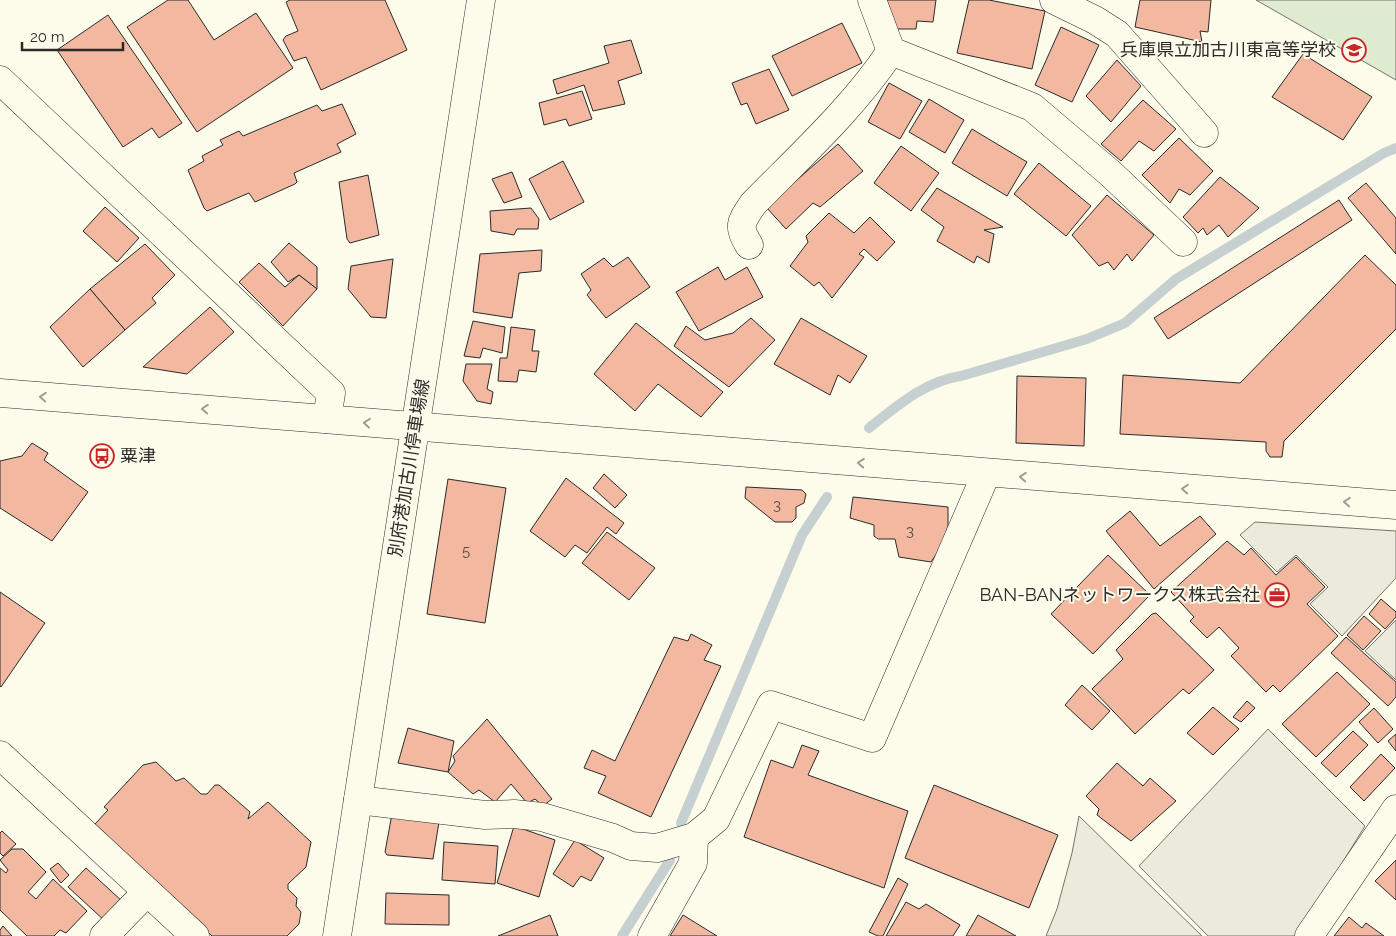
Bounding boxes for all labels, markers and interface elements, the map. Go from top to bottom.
scale bar [22,20,124,52]
text: 20 m [30,28,65,46]
school or university icon: 兵庫県立加古川東高等学校 [1341,37,1367,63]
place label: 兵庫県立加古川東高等学校 [1120,39,1336,60]
street label: 別府港加古川停車場線 [384,377,433,558]
one-way arrow [39,391,47,402]
one-way arrow [201,404,209,415]
one-way arrow [363,418,371,429]
bus stop icon: 粟津 [89,443,115,469]
place label: 粟津 [120,445,156,466]
one-way arrow [857,458,865,469]
one-way arrow [1019,471,1027,482]
one-way arrow [1181,484,1189,495]
house number: 3 [773,496,781,514]
one-way arrow [1343,496,1351,507]
house number: 3 [906,522,914,540]
house number: 5 [462,542,470,560]
office icon: BAN-BANネットワークス株式会社 [1264,582,1290,608]
place label: BAN-BANネットワークス株式会社 [979,584,1260,605]

